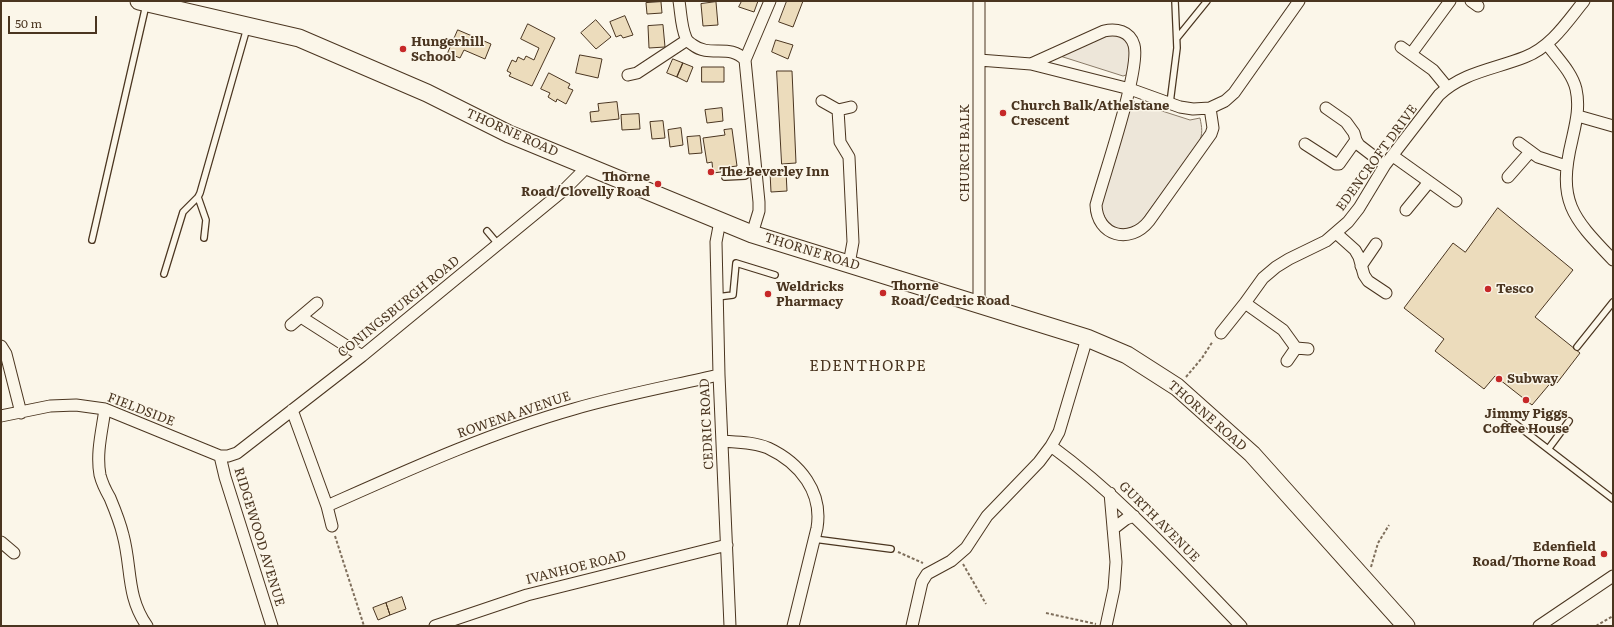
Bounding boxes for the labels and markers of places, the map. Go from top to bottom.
place label: Hungerhill School [411,34,484,65]
marker: Hungerhill School [398,44,408,54]
place label: Church Balk/Athelstane Crescent [1011,98,1169,129]
marker: Church Balk/Athelstane Crescent [998,108,1008,118]
place label: The Beverley Inn [719,164,829,180]
marker: The Beverley Inn [706,167,716,177]
place label: Thorne Road/Clovelly Road [521,169,650,200]
marker: Thorne Road/Clovelly Road [653,179,663,189]
place label: Thorne Road/Cedric Road [891,278,1010,309]
place label: Weldricks Pharmacy [776,279,844,310]
place label: Tesco [1496,281,1534,297]
marker: Tesco [1483,284,1493,294]
marker: Thorne Road/Cedric Road [878,288,888,298]
marker: Weldricks Pharmacy [763,289,773,299]
place label: Subway [1507,371,1558,387]
marker: Subway [1494,374,1504,384]
marker: Jimmy Piggs Coffee House [1521,395,1531,405]
place label: Jimmy Piggs Coffee House [1483,406,1569,437]
place label: Edenfield Road/Thorne Road [1472,539,1596,570]
marker: Edenfield Road/Thorne Road [1599,549,1609,559]

